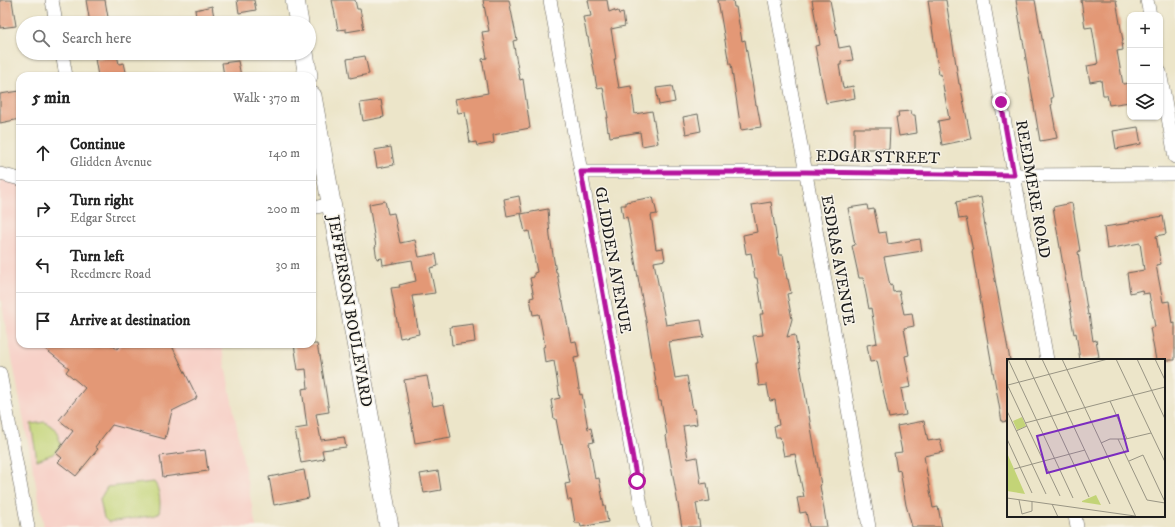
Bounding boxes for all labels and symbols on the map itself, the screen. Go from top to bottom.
route end [992,93,1010,111]
street label: REEDMERE ROAD [1011,118,1055,260]
street label: EDGAR STREET [815,146,940,168]
street label: GLIDDEN AVENUE [590,185,636,335]
street label: ESDRAS AVENUE [817,193,859,327]
street label: JEFFERSON BOULEVARD [323,212,377,409]
inset map [1007,359,1165,517]
route start [628,472,646,490]

